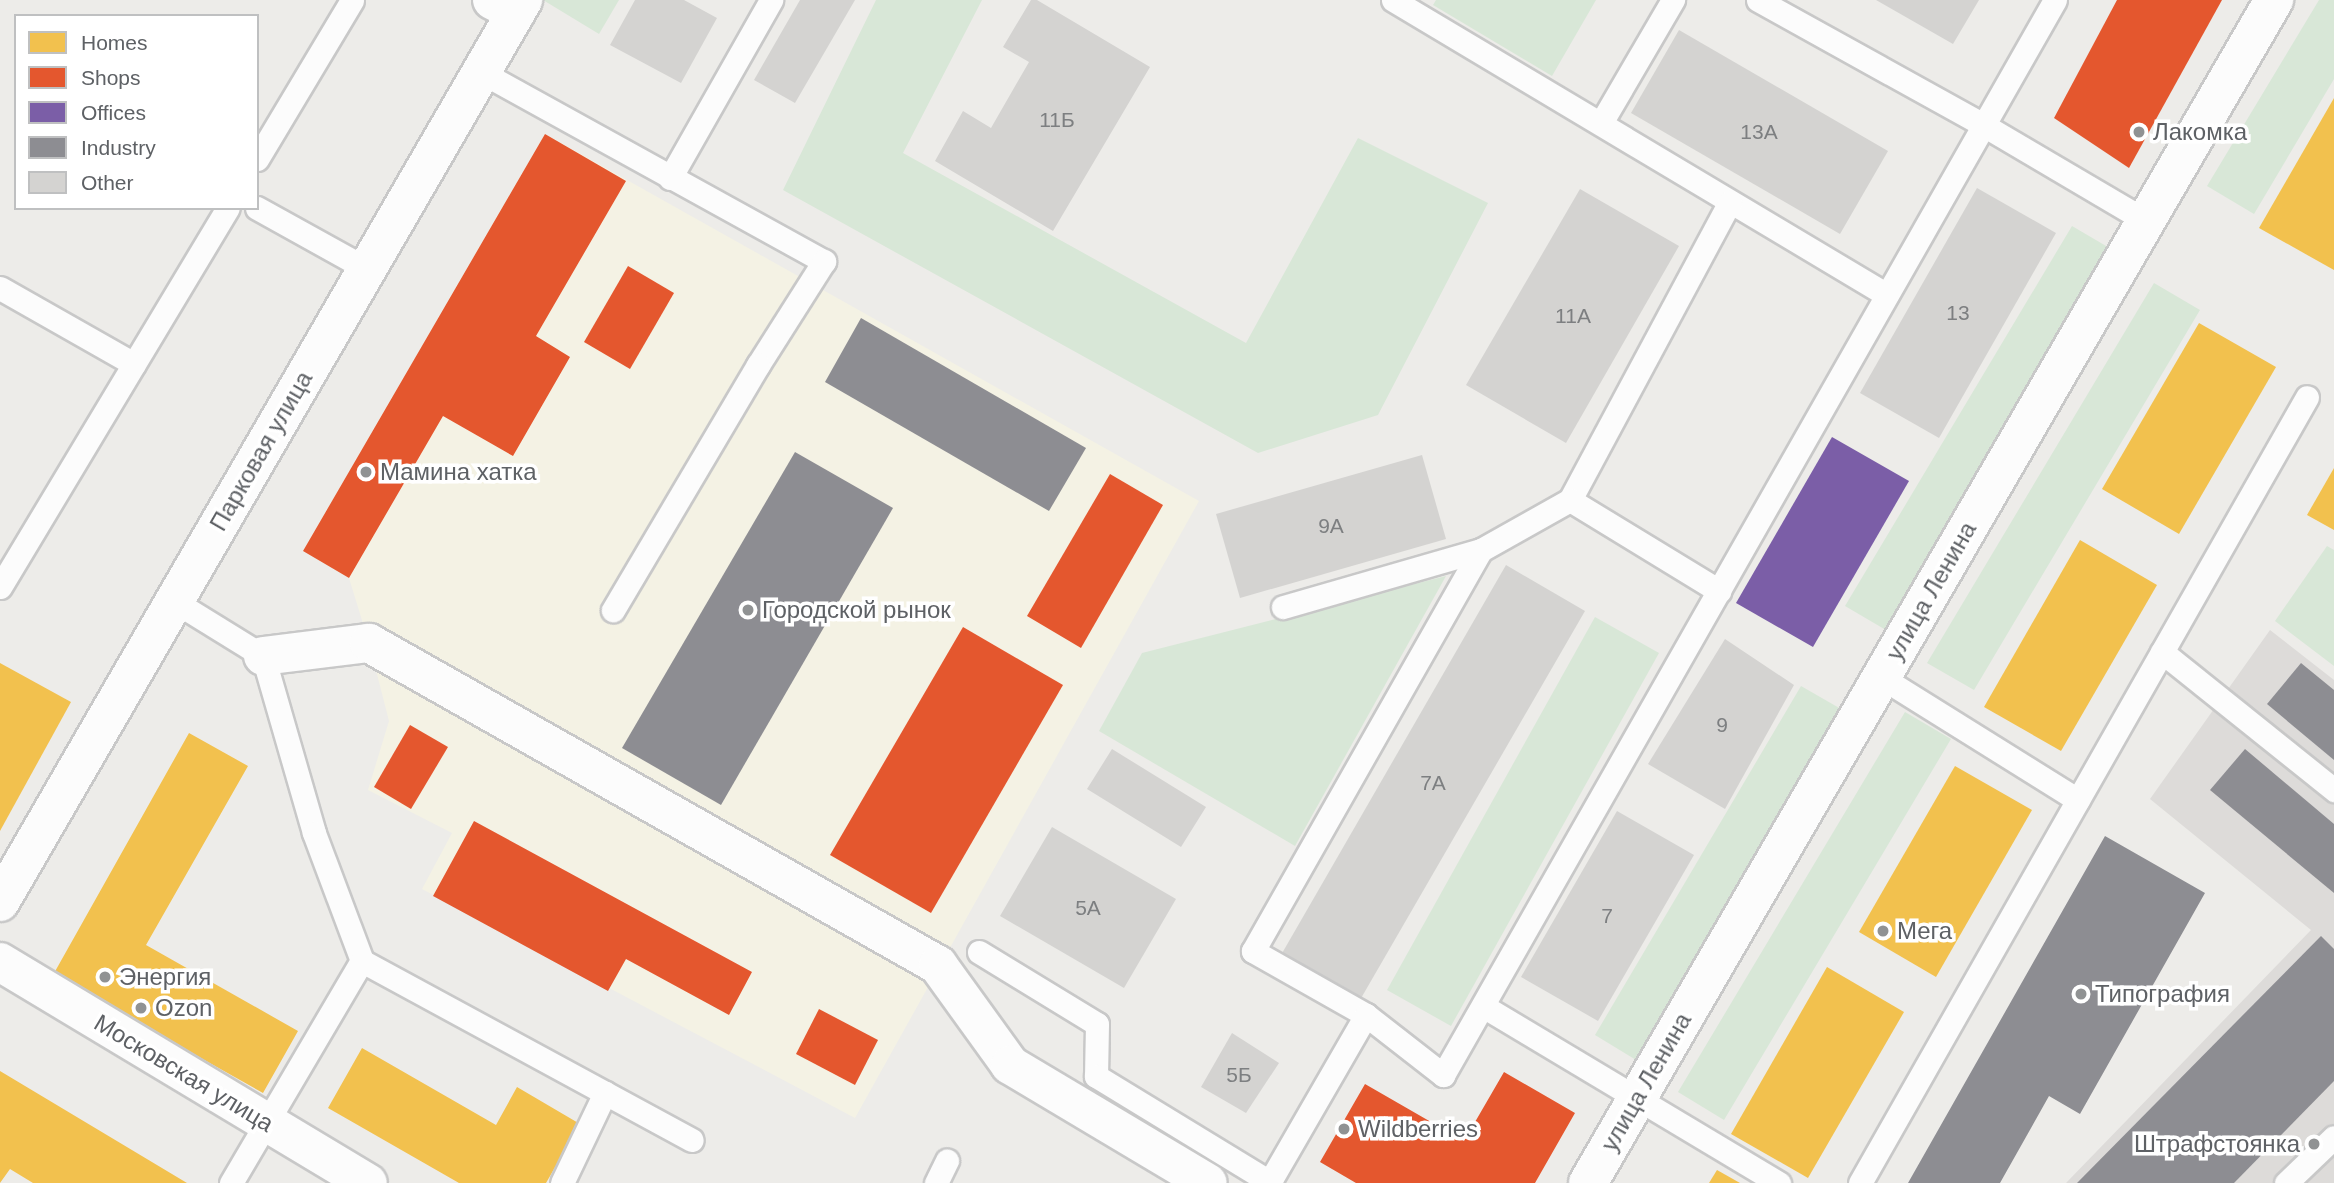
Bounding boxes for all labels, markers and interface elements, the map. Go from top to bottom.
legend [14,14,259,210]
text: Homes [81,31,148,54]
text: Shops [81,66,141,89]
text: Offices [81,101,146,124]
house number: 11Б [1039,107,1075,133]
place label: Лакомка [2153,118,2247,146]
house number: 13А [1740,119,1778,145]
marker: Лакомка [2131,124,2147,140]
text: Industry [81,136,156,159]
text: Other [81,171,134,194]
house number: 13 [1946,300,1970,326]
house number: 11А [1555,303,1591,329]
street label: Парковая улица [204,366,318,536]
place label: Мамина хатка [380,458,537,486]
marker: Мамина хатка [358,464,374,480]
house number: 9А [1318,513,1344,539]
street label: улица Ленина [1880,517,1982,665]
place label: Городской рынок [762,596,951,624]
marker: Городской рынок [740,602,756,618]
house number: 9 [1716,712,1728,738]
house number: 7А [1420,770,1446,796]
house number: 5А [1075,895,1101,921]
house number: 7 [1601,903,1613,929]
place label: Мега [1897,917,1952,945]
marker: Мега [1875,923,1891,939]
place label: Энергия [119,963,211,991]
marker: Энергия [97,969,113,985]
place label: Типография [2095,980,2230,1008]
marker: Типография [2073,986,2089,1002]
place label: Ozon [155,994,212,1022]
marker: Ozon [133,1000,149,1016]
street label: Московская улица [89,1008,279,1138]
street label: улица Ленина [1595,1008,1697,1156]
house number: 5Б [1226,1062,1252,1088]
place label: Wildberries [1358,1115,1478,1143]
marker: Wildberries [1336,1121,1352,1137]
place label: Штрафстоянка [2134,1130,2300,1158]
marker: Штрафстоянка [2306,1136,2322,1152]

